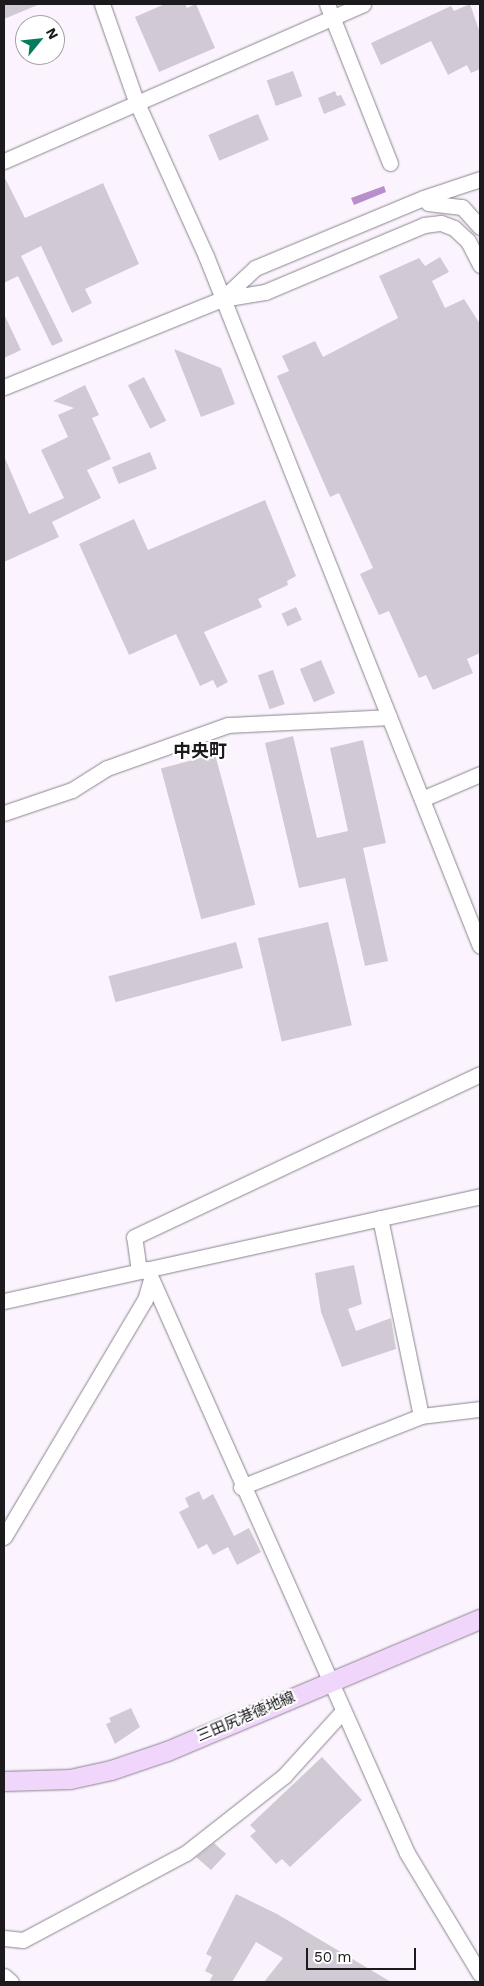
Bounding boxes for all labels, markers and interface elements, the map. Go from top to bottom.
north arrow [15,15,65,65]
text: N [43,25,62,42]
district label: 中央町 [173,740,227,762]
street label: 三田尻港徳地線 [194,1688,298,1746]
scale bar [309,1938,419,1970]
text: 50 m [314,1948,351,1966]

